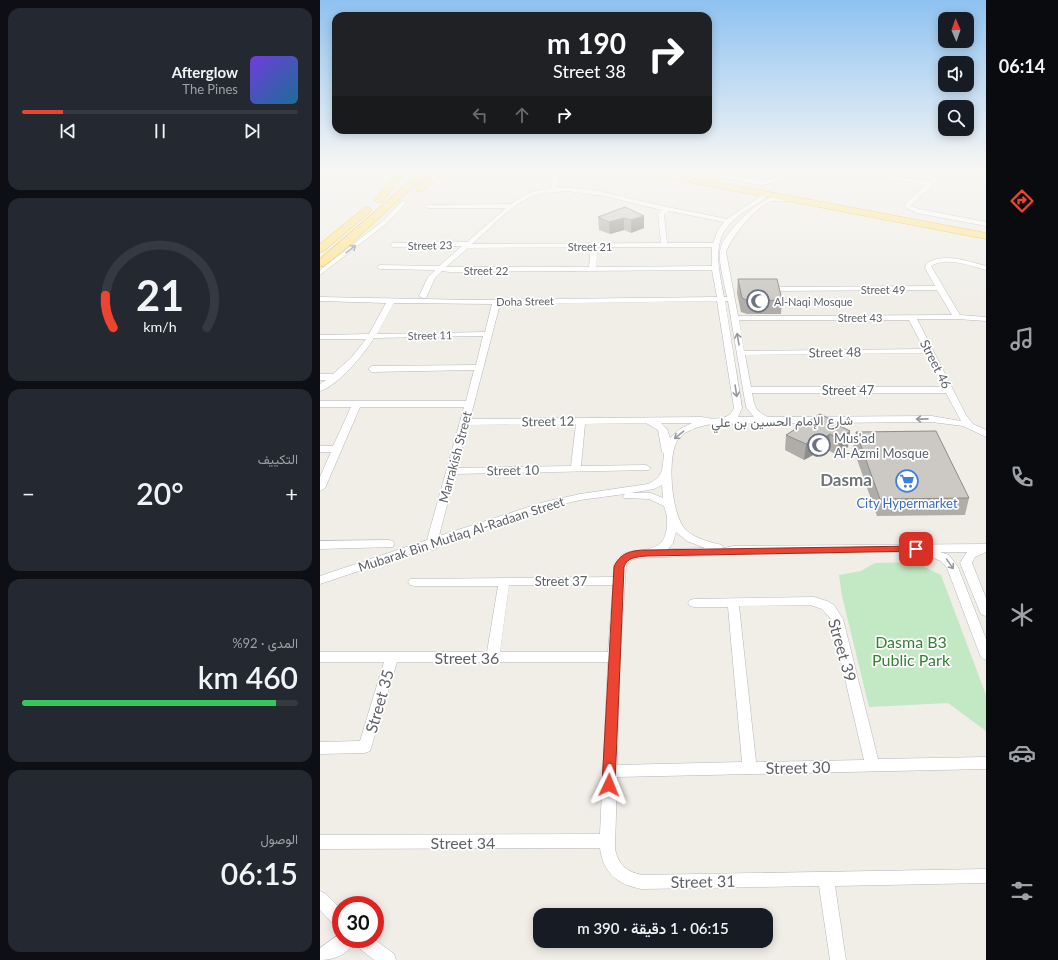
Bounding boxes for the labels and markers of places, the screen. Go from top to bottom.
mosque icon: Al-Naqi Mosque [745,288,771,314]
place label: Al-Naqi Mosque [774,295,853,308]
place label: Mus'ad Al-Azmi Mosque [834,430,929,461]
mosque icon: Mus'ad Al-Azmi Mosque [806,432,832,458]
supermarket icon: City Hypermarket [894,468,920,494]
place label: City Hypermarket [856,495,958,511]
pin [899,532,933,566]

